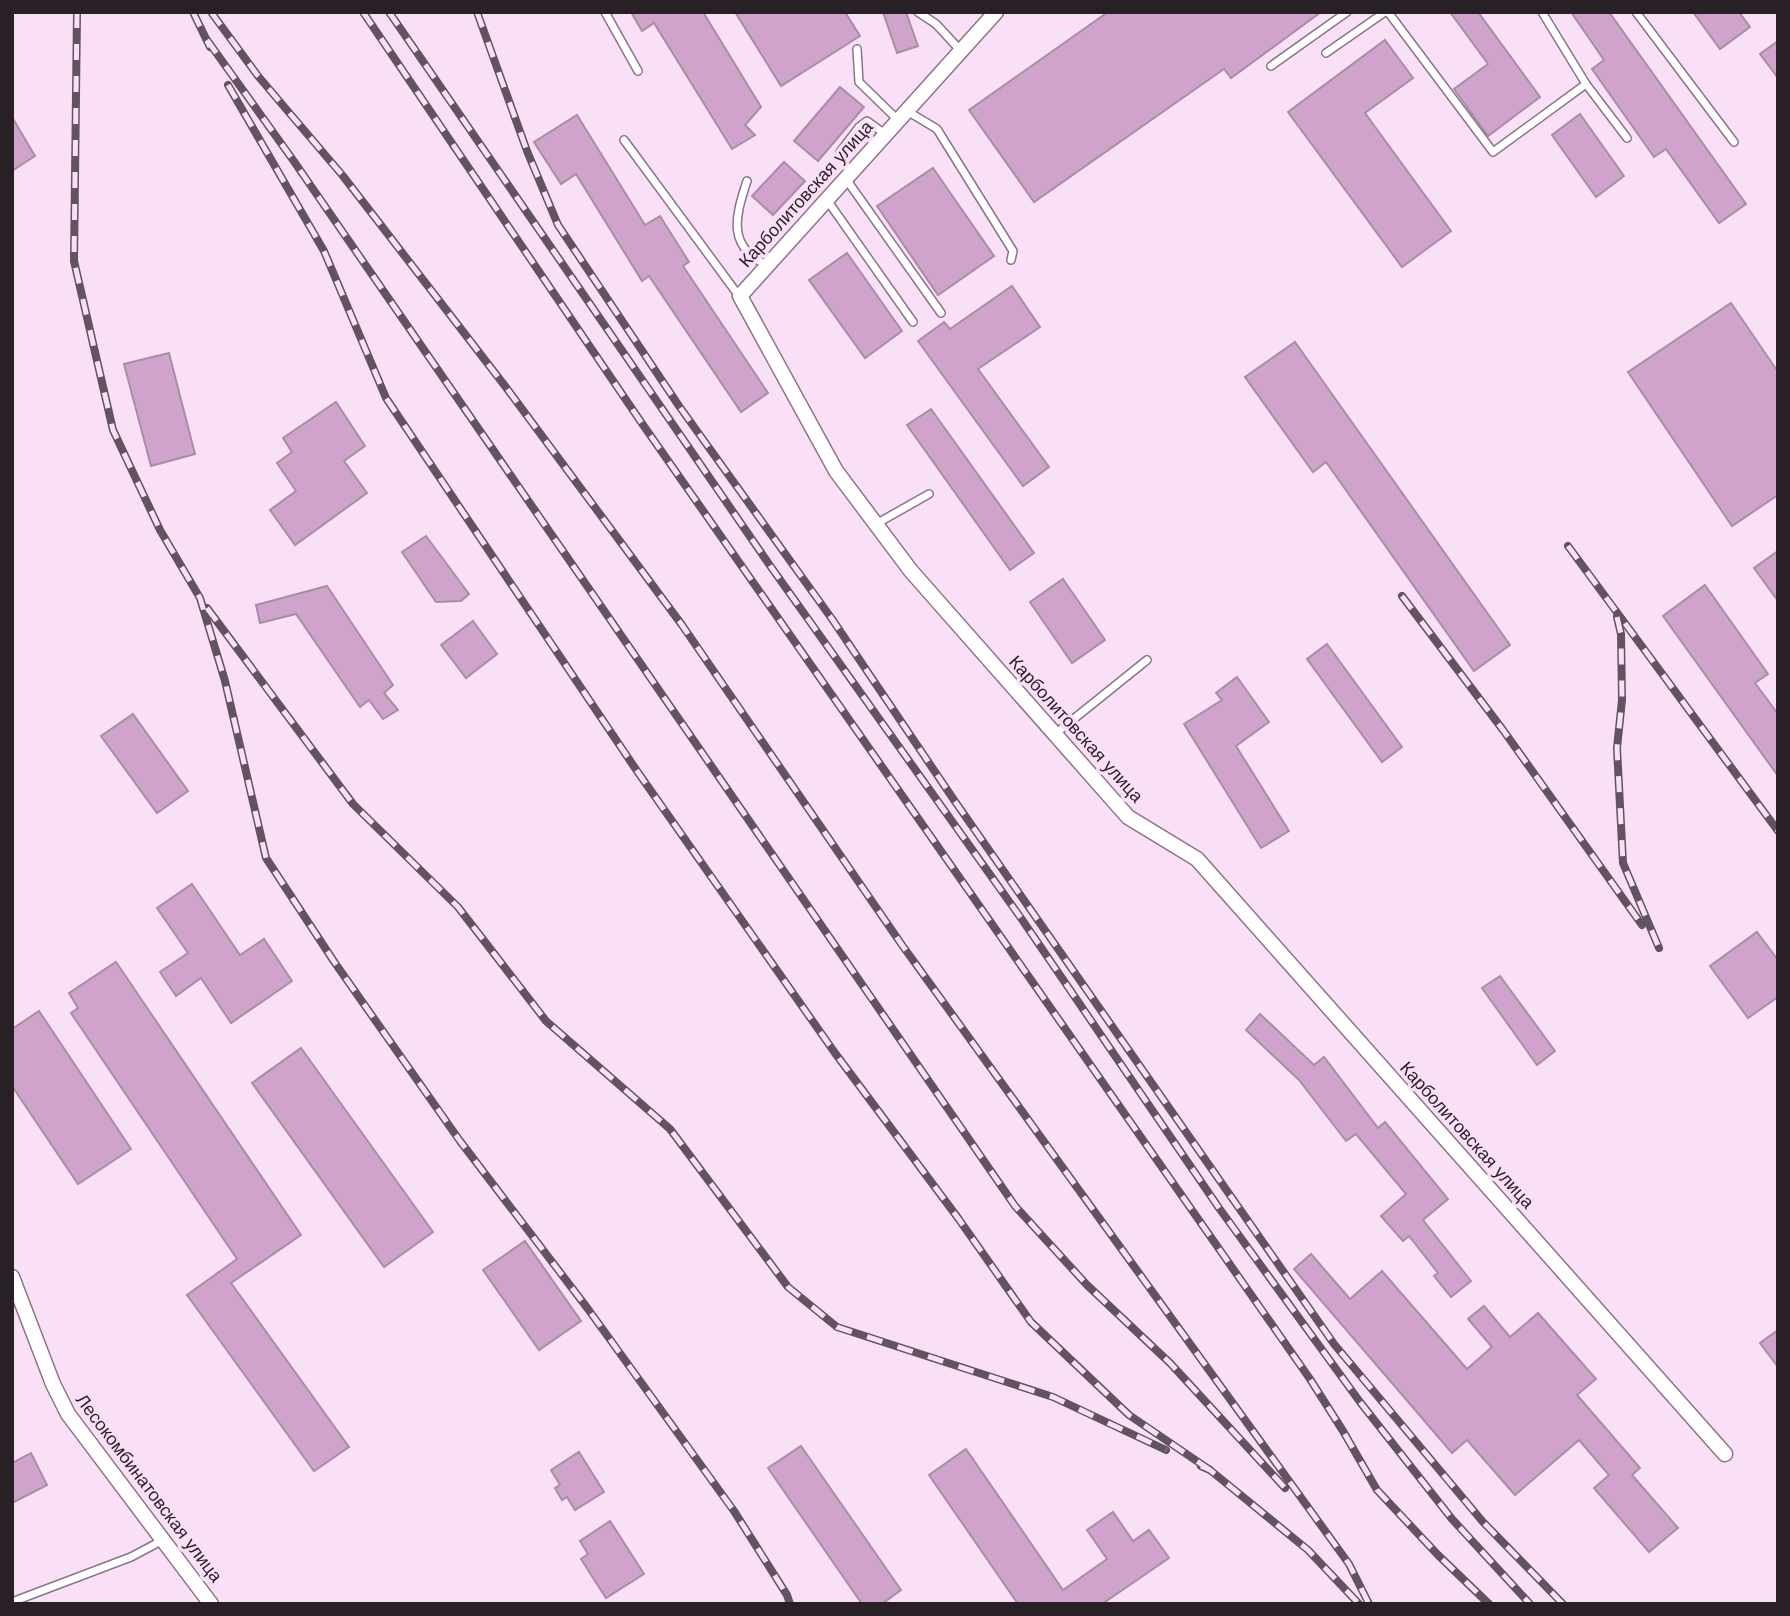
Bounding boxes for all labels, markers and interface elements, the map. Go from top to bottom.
street label: Карболитовская улица [735,116,878,271]
street label: Карболитовская улица [1005,652,1148,807]
street label: Карболитовская улица [1396,1058,1539,1213]
street label: Лесокомбинатовская улица [72,1390,227,1587]

